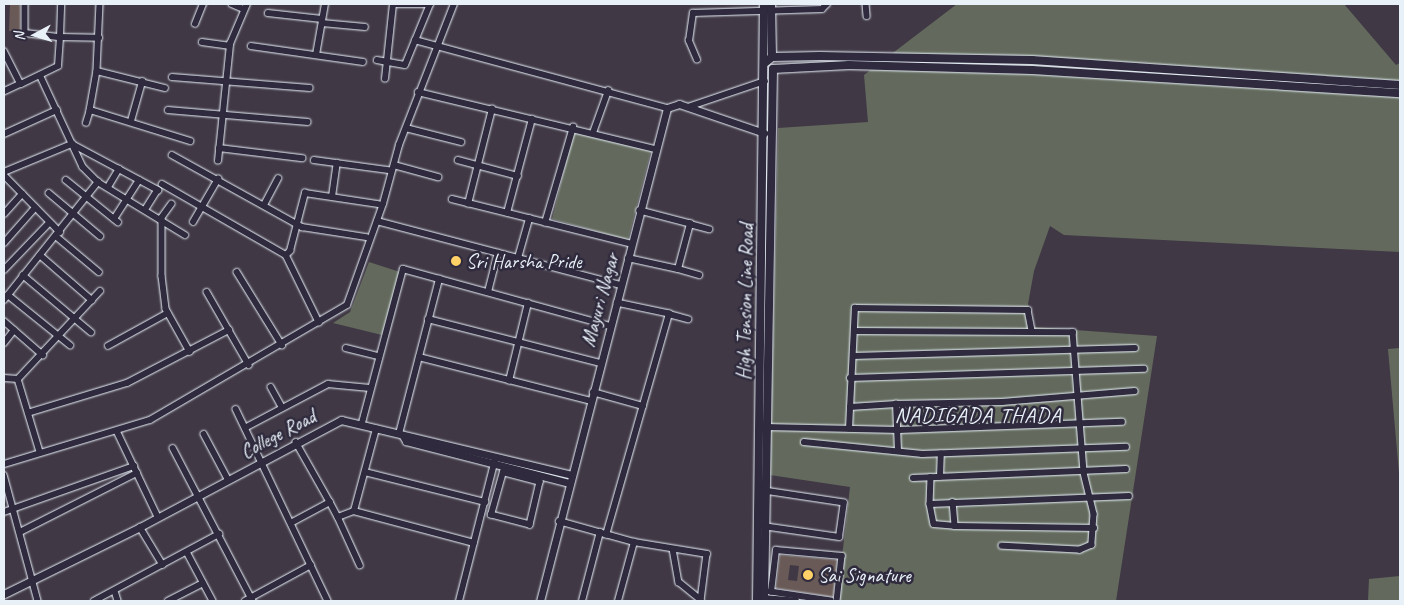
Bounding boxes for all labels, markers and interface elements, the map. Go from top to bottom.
north arrow [10,10,60,60]
text: N [11,31,28,42]
street label: High Tension Line Road [732,223,758,381]
place label: Sri Harsha Pride [466,249,582,273]
street label: Mayuri Nagar [576,251,624,349]
marker: Sri Harsha Pride [450,255,462,267]
district label: NADIGADA THADA [893,403,1063,429]
street label: College Road [236,404,320,464]
place label: Sai Signature [818,563,911,587]
marker: Sai Signature [802,569,814,581]

